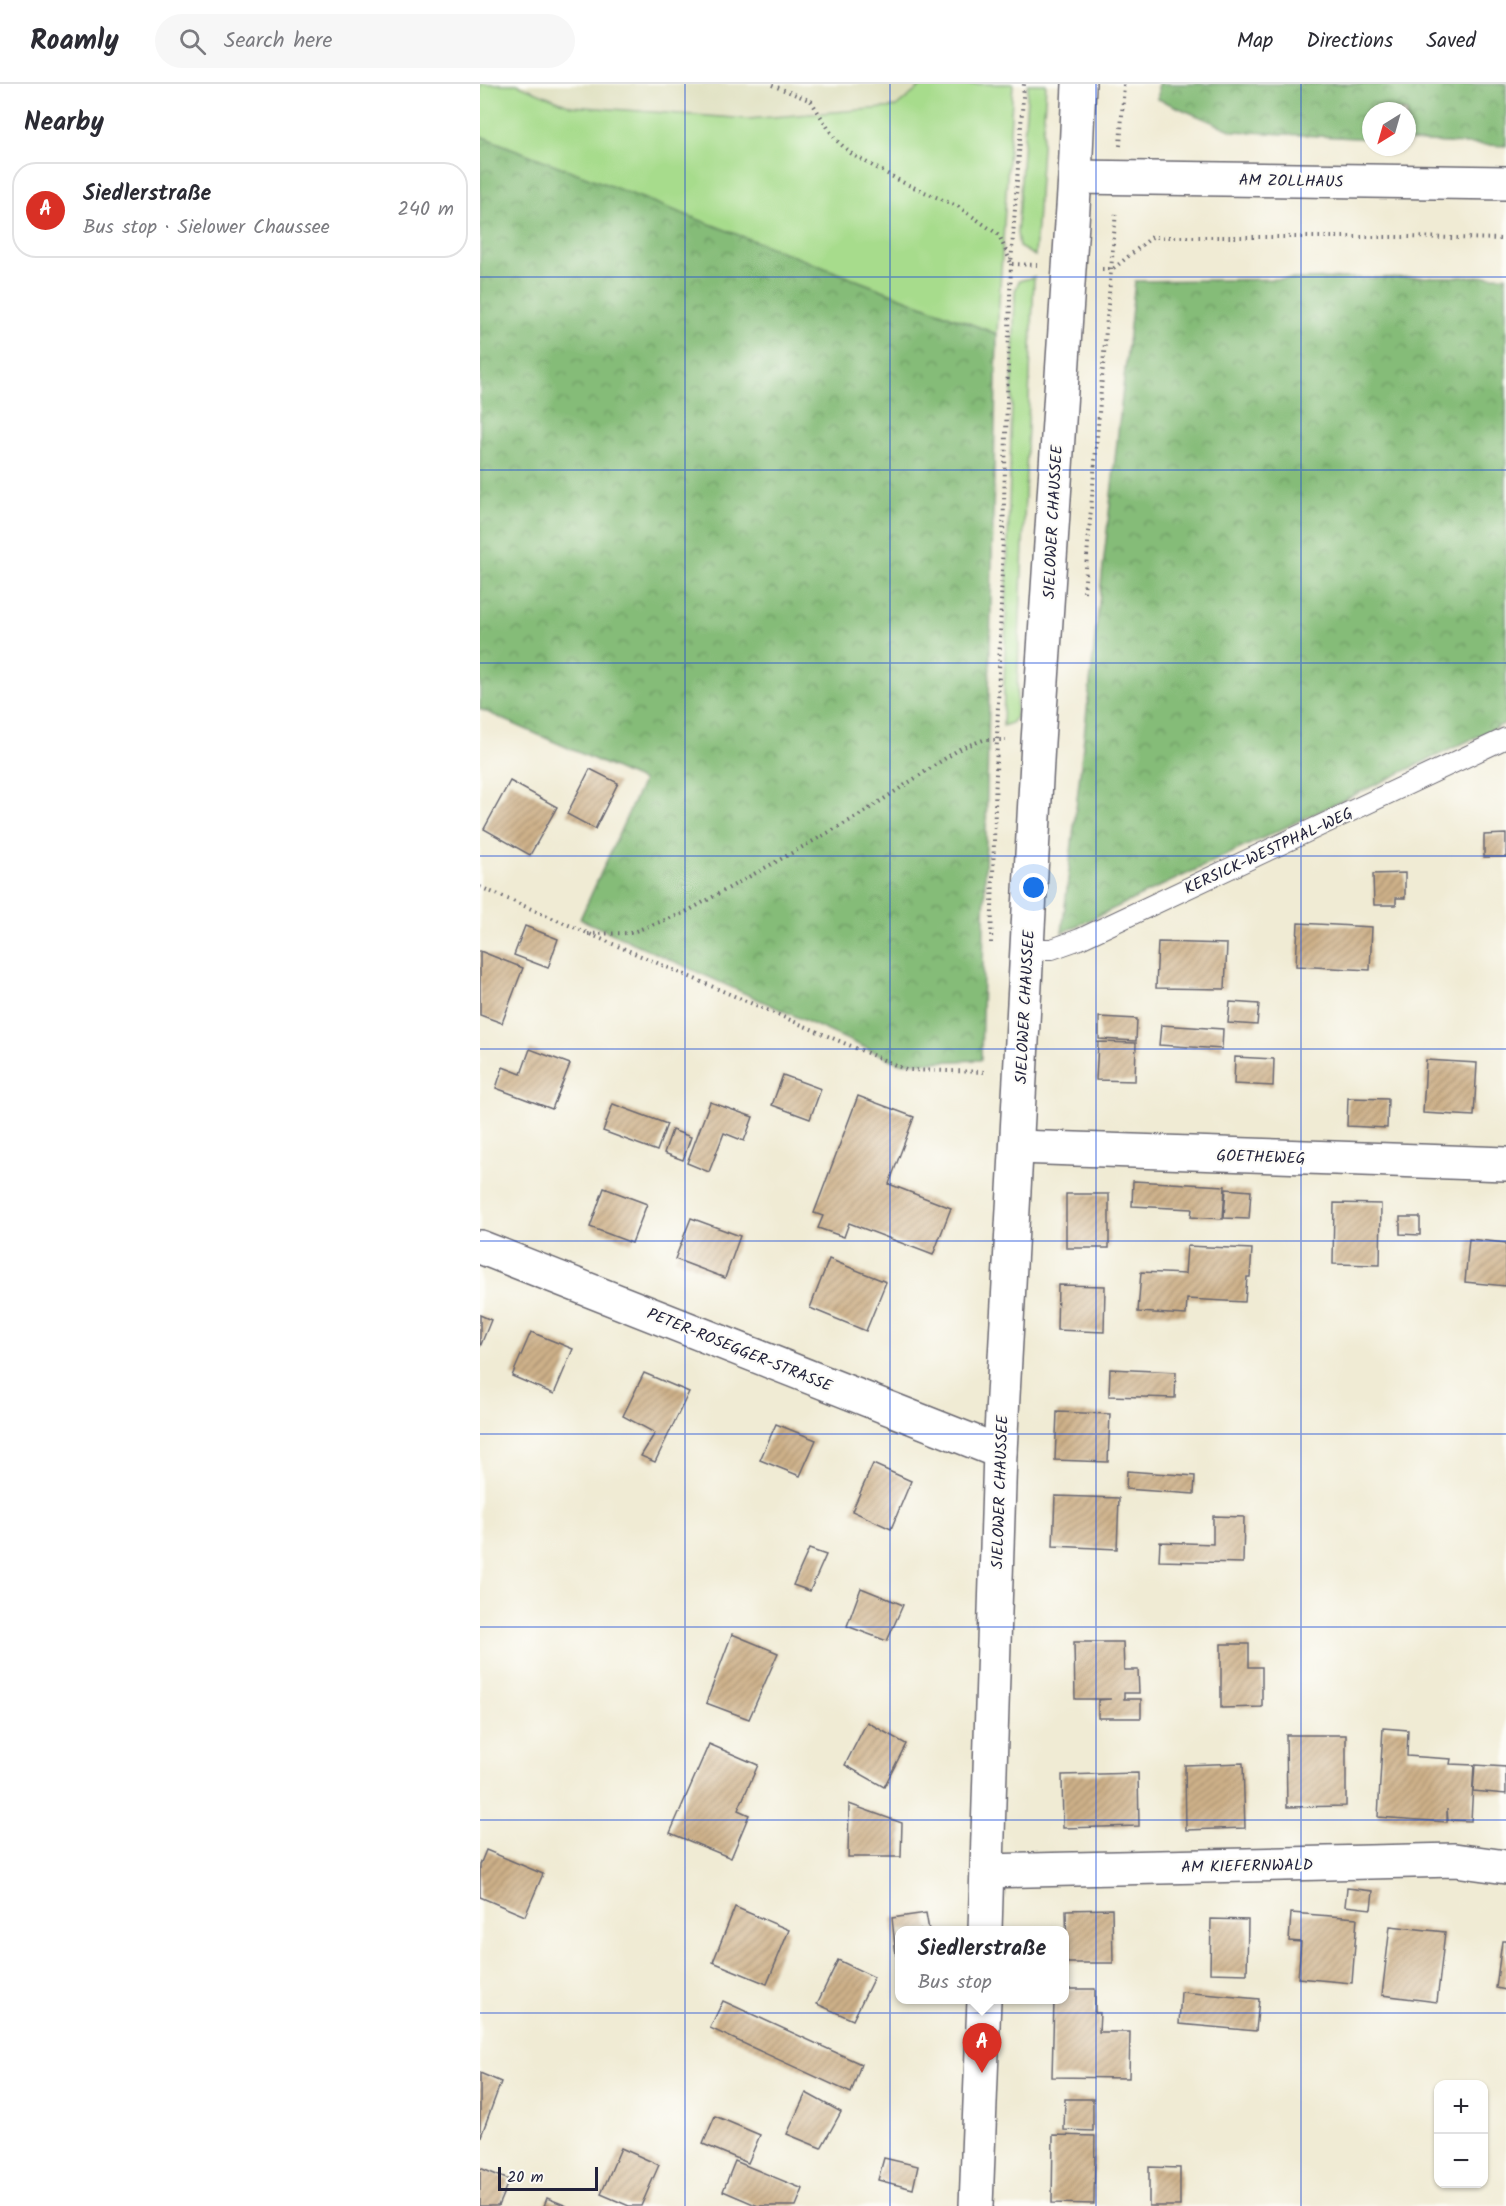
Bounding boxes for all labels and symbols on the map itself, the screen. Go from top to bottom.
north arrow [1362,102,1416,156]
street label: AM ZOLLHAUS [1239,168,1344,195]
street label: SIELOWER CHAUSSEE [1037,444,1070,600]
street label: KERSICK-WESTPHAL-WEG [1180,801,1357,902]
your location [1019,873,1048,902]
street label: SIELOWER CHAUSSEE [1009,929,1042,1085]
street label: GOETHEWEG [1216,1143,1306,1172]
street label: PETER-ROSEGGER-STRASSE [643,1302,836,1399]
street label: SIELOWER CHAUSSEE [985,1414,1016,1570]
street label: AM KIEFERNWALD [1181,1853,1313,1880]
pin: A [962,2024,1002,2073]
scale bar [498,2164,598,2192]

